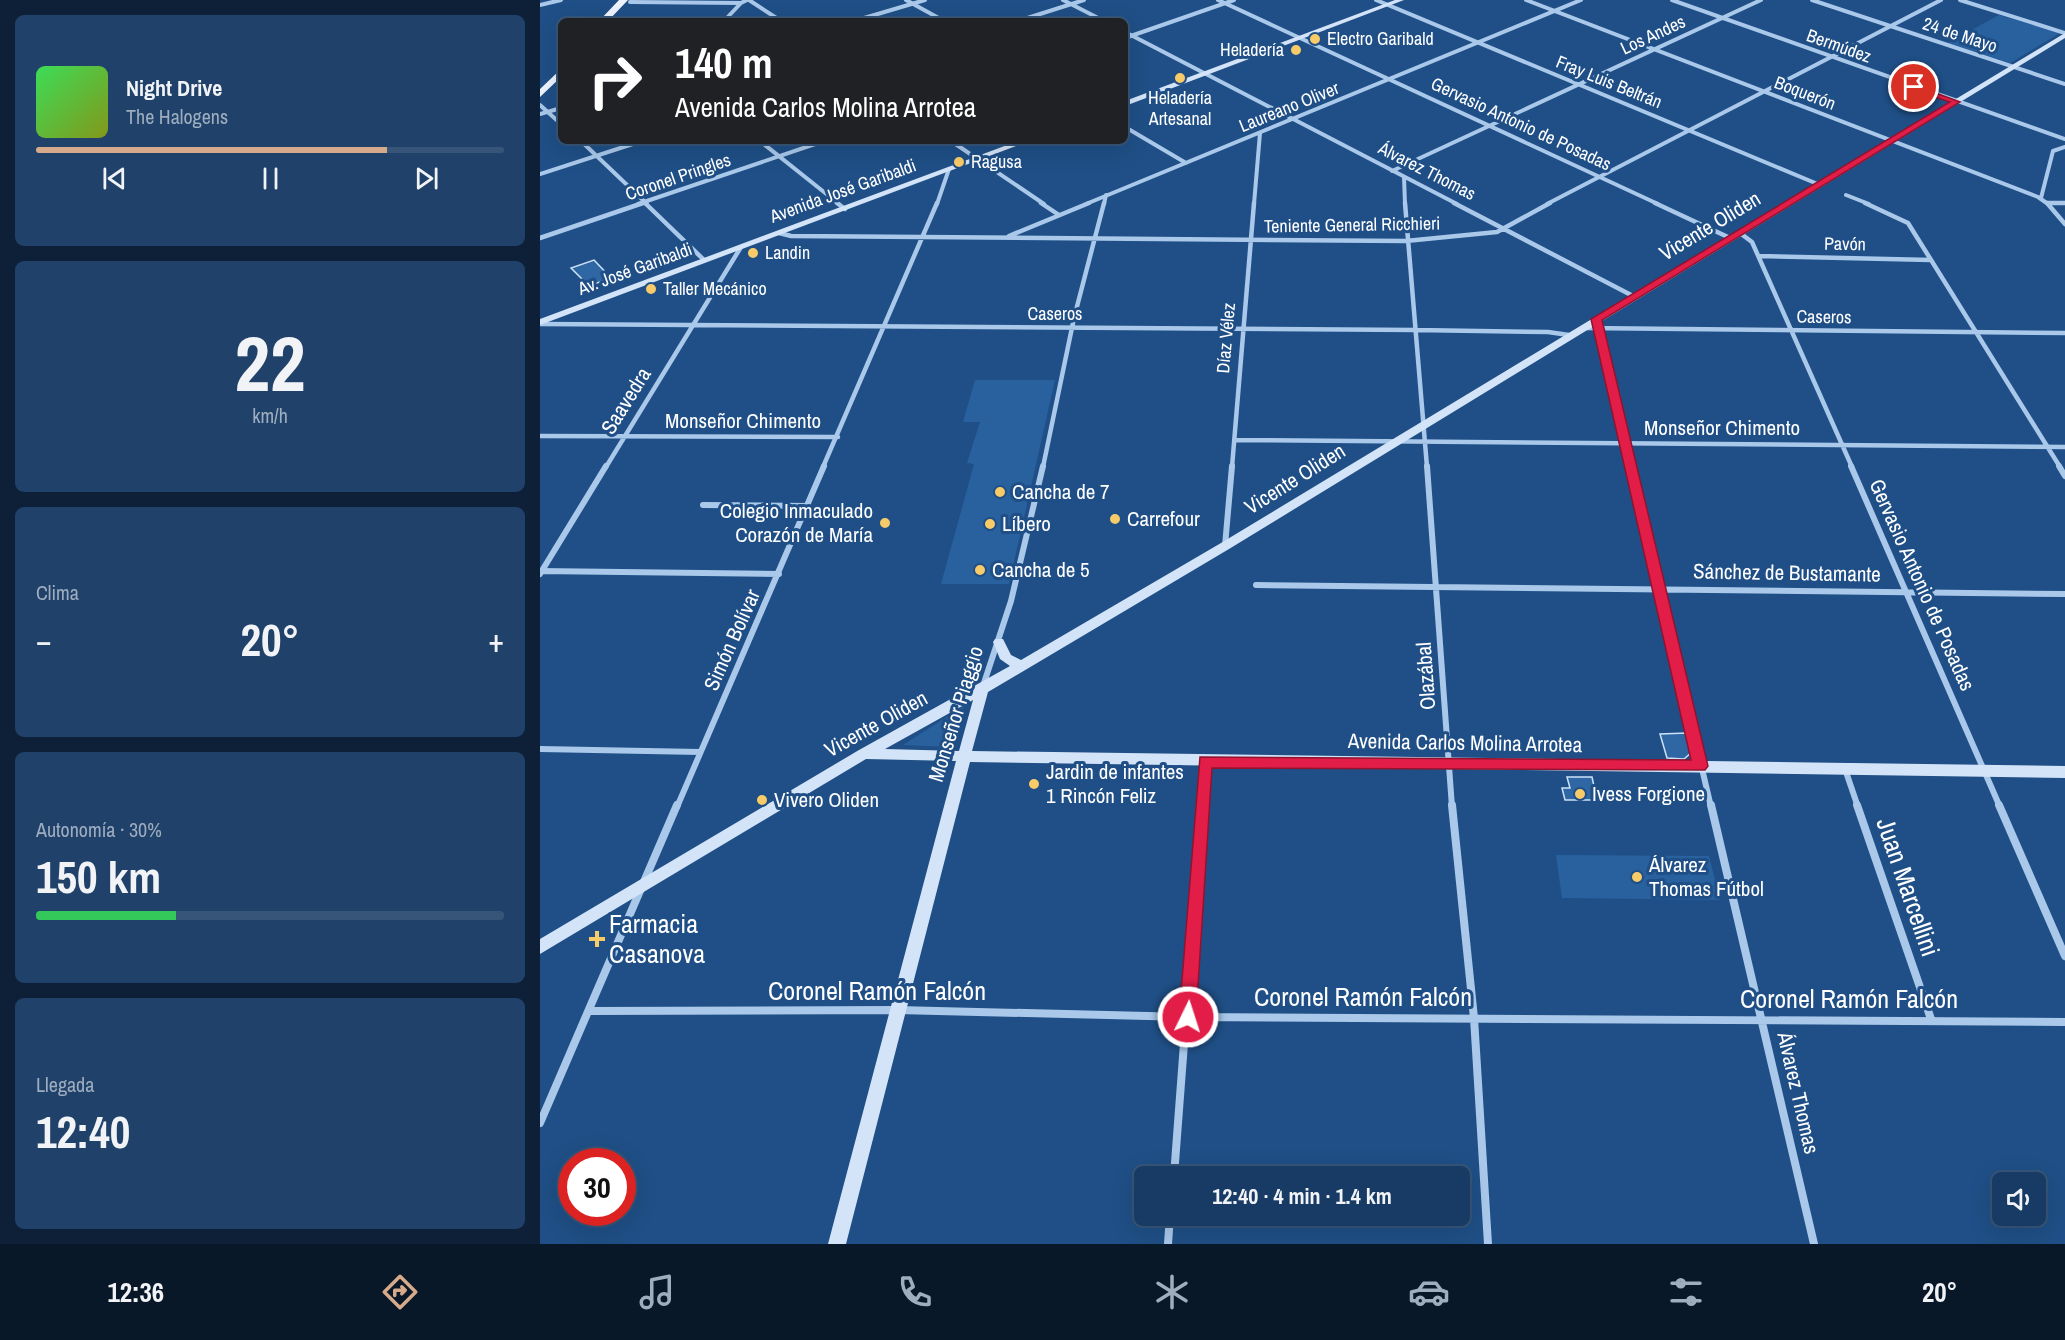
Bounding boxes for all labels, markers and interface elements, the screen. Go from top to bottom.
street label: Los Andes [1616,9,1689,60]
street label: 24 de Mayo [1920,11,2001,58]
street label: Bermúdez [1803,22,1875,69]
place label: Electro Garibald [1327,26,1434,51]
marker: Electro Garibald [1308,32,1322,46]
text: 140 m [675,35,773,91]
place label: Heladería [1220,37,1284,62]
icon: right [576,42,654,120]
marker: Heladería [1289,43,1303,57]
street label: Fray Luis Beltrán [1552,49,1666,114]
pin [1888,61,1939,112]
street label: Boquerón [1771,69,1840,116]
icon: arrive [1897,70,1930,103]
marker: Heladería Artesanal [1173,71,1187,85]
street label: Gervasio Antonio de Posadas [1427,71,1615,176]
text: Night Drive [126,73,222,103]
street label: Laureano Oliver [1235,75,1343,138]
place label: Heladería Artesanal [1148,85,1212,131]
text: Avenida Carlos Molina Arrotea [675,89,976,125]
text: The Halogens [126,103,228,130]
street label: Álvarez Thomas [1373,135,1480,206]
street label: Coronel Pringles [622,147,734,206]
place label: Ragusa [971,149,1022,174]
street label: Avenida José Garibaldi [765,152,919,229]
marker: Ragusa [952,155,966,169]
icon: previous [98,162,131,195]
icon: pause [254,162,287,195]
icon: next [410,162,443,195]
street label: Vicente Oliden [1654,184,1766,267]
street label: Teniente General Ricchieri [1264,210,1440,239]
street label: Pavón [1824,231,1866,256]
street label: Av. José Garibaldi [573,236,696,301]
place label: Landin [765,240,810,265]
marker: Landin [746,246,760,260]
place label: Taller Mecánico [663,276,767,301]
marker: Taller Mecánico [644,282,658,296]
street label: Caseros [1028,301,1082,326]
street label: Díaz Vélez [1210,302,1241,374]
street label: Caseros [1796,304,1852,329]
text: 22 [234,310,306,415]
street label: Saavedra [594,361,658,440]
text: km/h [252,402,288,429]
street label: Monseñor Chimento [665,406,821,435]
street label: Monseñor Chimento [1644,413,1800,442]
street label: Vicente Oliden [1239,436,1351,521]
street label: Gervasio Antonio de Posadas [1863,474,1982,695]
place label: Cancha de 7 [1012,477,1110,506]
marker: Cancha de 7 [993,485,1007,499]
place label: Colegio Inmaculado Corazón de María [720,496,873,549]
place label: Carrefour [1127,504,1200,533]
place label: Líbero [1002,509,1051,538]
marker: Carrefour [1108,512,1122,526]
marker: Colegio Inmaculado Corazón de María [878,516,892,530]
marker: Líbero [983,517,997,531]
place label: Cancha de 5 [992,555,1090,584]
street label: Sánchez de Bustamante [1693,556,1881,589]
marker: Cancha de 5 [973,563,987,577]
text: Clima [36,579,79,606]
street label: Simón Bolívar [696,584,767,695]
text: 20° [240,609,300,670]
text: − [36,618,52,662]
text: + [488,618,504,662]
street label: Olazábal [1409,641,1442,711]
street label: Monseñor Piaggio [921,642,990,785]
street label: Vicente Oliden [819,683,932,764]
street label: Avenida Carlos Molina Arrotea [1347,726,1583,759]
place label: Jardin de infantes 1 Rincón Feliz [1046,757,1184,810]
marker: Jardin de infantes 1 Rincón Feliz [1027,777,1041,791]
place label: Ivess Forgione [1592,779,1705,808]
place label: Vivero Oliden [774,785,879,814]
marker: Ivess Forgione [1573,787,1587,801]
marker: Vivero Oliden [755,793,769,807]
street label: Juan Marcellini [1868,813,1949,961]
text: Autonomía · 30% [36,816,162,843]
text: 150 km [36,846,161,907]
place label: Álvarez Thomas Fútbol [1648,850,1764,903]
marker: Álvarez Thomas Fútbol [1630,870,1644,884]
place label: Farmacia Casanova [609,906,705,971]
marker: Farmacia Casanova [590,932,604,946]
street label: Coronel Ramón Falcón [768,973,986,1008]
street label: Coronel Ramón Falcón [1254,979,1472,1014]
street label: Coronel Ramón Falcón [1740,981,1958,1016]
position arrow [1156,985,1220,1049]
street label: Álvarez Thomas [1770,1028,1827,1157]
text: Llegada [36,1071,94,1098]
text: 12:40 [36,1101,130,1162]
speed limit sign: 30 [558,1148,636,1226]
map controls [1992,1172,2046,1226]
button: sound [1992,1172,2046,1226]
text: 12:40 · 4 min · 1.4 km [1212,1181,1392,1211]
icon: directions [379,1271,421,1313]
icon: music [636,1271,678,1313]
icon: phone [894,1271,936,1313]
icon: climate [1151,1271,1193,1313]
icon: car [1408,1271,1450,1313]
icon: filters [1665,1271,1707,1313]
text: 12:36 [108,1274,164,1310]
text: 20° [1922,1274,1957,1310]

